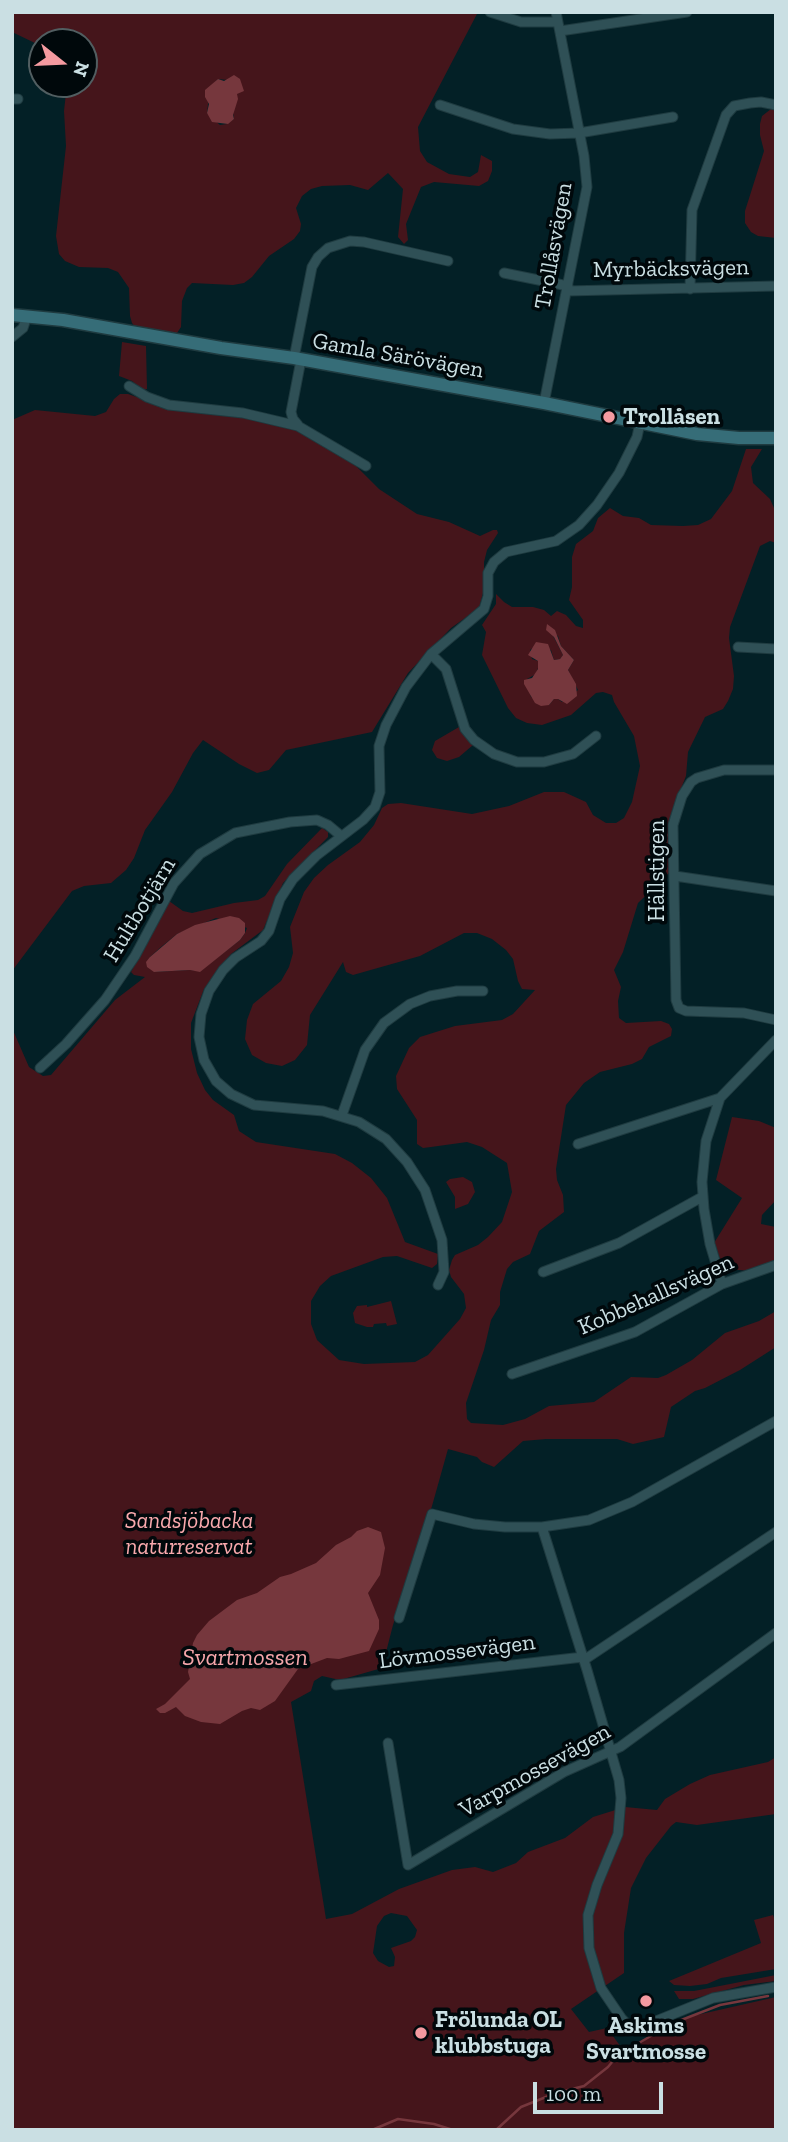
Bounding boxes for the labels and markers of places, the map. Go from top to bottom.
place label: Trollåsen [623,403,720,431]
marker: Trollåsen [601,409,617,425]
marker: Askims Svartmosse [638,1993,654,2009]
place label: Frölunda OL klubbstuga [435,2006,562,2060]
place label: Askims Svartmosse [586,2012,706,2066]
marker: Frölunda OL klubbstuga [413,2025,429,2041]

